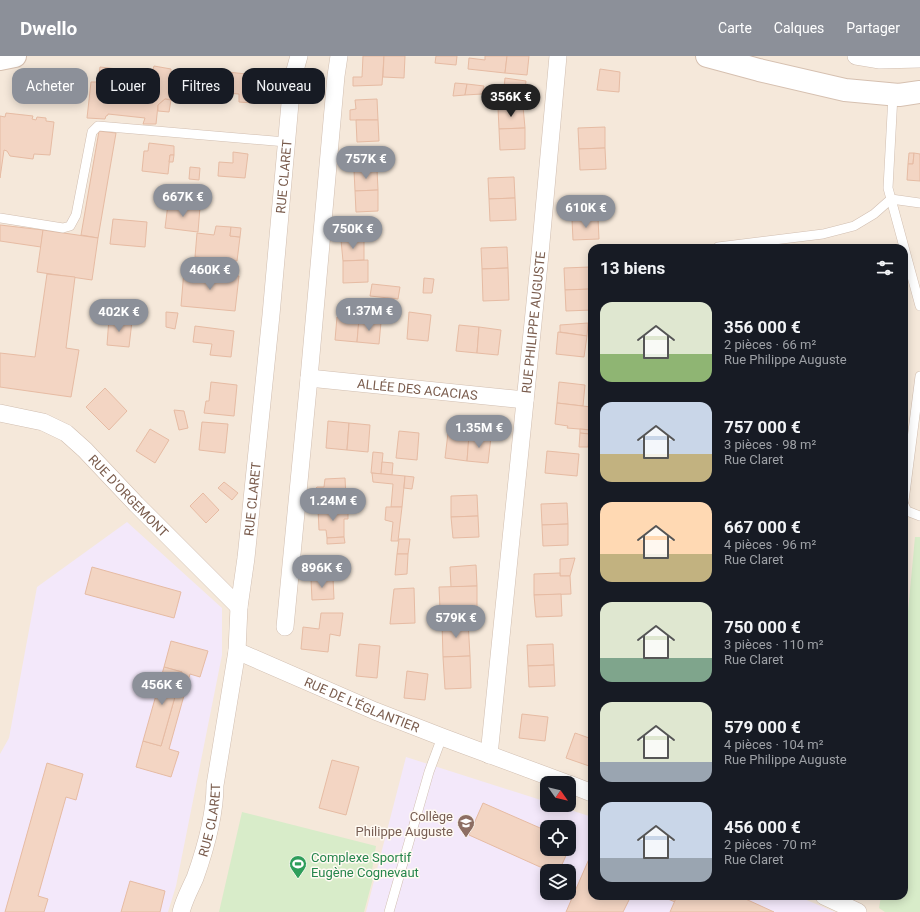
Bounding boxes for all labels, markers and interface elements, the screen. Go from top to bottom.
text: Dwello [20,17,77,40]
text: Carte [718,20,752,36]
text: Calques [774,20,824,36]
text: Partager [846,20,900,36]
chip: Acheter [12,68,88,104]
chip: Louer [96,68,160,104]
chip: Filtres [168,68,234,104]
chip: Nouveau [242,68,325,104]
pin: 356K € [478,84,544,118]
text: 356K € [490,89,532,104]
street label: RUE CLARET [273,139,295,214]
pin: 757K € [333,146,399,180]
text: 757K € [345,151,387,166]
pin: 667K € [150,184,216,218]
text: 667K € [162,189,204,204]
pin: 610K € [553,195,619,229]
text: 610K € [565,200,607,215]
pin: 750K € [320,216,386,250]
text: 750K € [332,221,374,236]
street label: RUE PHILIPPE AUGUSTE [519,251,548,394]
pin: 460K € [177,257,243,291]
icon: filters [874,257,896,279]
text: 13 biens [600,258,665,278]
text: 460K € [189,262,231,277]
pin: 1.37M € [332,298,406,332]
pin: 402K € [86,299,152,333]
text: 1.37M € [345,303,393,318]
text: 402K € [98,304,140,319]
text: 356 000 € [724,317,801,337]
icon: home [632,318,680,366]
text: 2 pièces · 66 m² [724,337,816,352]
text: Rue Philippe Auguste [724,352,847,367]
street label: ALLÉE DES ACACIAS [356,376,479,403]
pin: 1.35M € [442,415,516,449]
text: 757 000 € [724,417,801,437]
icon: home [632,418,680,466]
text: 1.35M € [455,420,503,435]
text: 3 pièces · 98 m² [724,437,816,452]
street label: RUE D'ORGEMONT [85,452,171,540]
text: Rue Claret [724,452,783,467]
street label: RUE CLARET [241,461,264,537]
pin: 1.24M € [296,488,370,522]
text: 1.24M € [309,493,357,508]
text: 667 000 € [724,517,801,537]
icon: home [632,518,680,566]
text: 4 pièces · 96 m² [724,537,816,552]
text: Rue Claret [724,552,783,567]
pin: 896K € [289,555,355,589]
text: 896K € [301,560,343,575]
pin: 579K € [423,605,489,639]
text: 579K € [435,610,477,625]
text: 750 000 € [724,617,801,637]
icon: home [632,618,680,666]
text: 3 pièces · 110 m² [724,637,823,652]
text: Rue Claret [724,652,783,667]
pin: 456K € [129,672,195,706]
street label: RUE DE L'ÉGLANTIER [302,674,421,736]
text: 456K € [141,677,183,692]
text: 579 000 € [724,717,801,737]
icon: home [632,718,680,766]
text: 4 pièces · 104 m² [724,737,823,752]
text: Rue Philippe Auguste [724,752,847,767]
north arrow [540,776,576,812]
map controls [540,776,576,900]
street label: RUE CLARET [196,783,223,859]
place label: Collège Philippe Auguste [356,809,453,839]
school or university icon: Collège Philippe Auguste [456,813,476,838]
text: 456 000 € [724,817,801,837]
icon: home [632,818,680,866]
button: locate [540,820,576,856]
text: 2 pièces · 70 m² [724,837,816,852]
place label: Complexe Sportif Eugène Cognevaut [311,850,419,880]
text: Rue Claret [724,852,783,867]
sports icon: Complexe Sportif Eugène Cognevaut [288,854,308,879]
button: layers [540,864,576,900]

